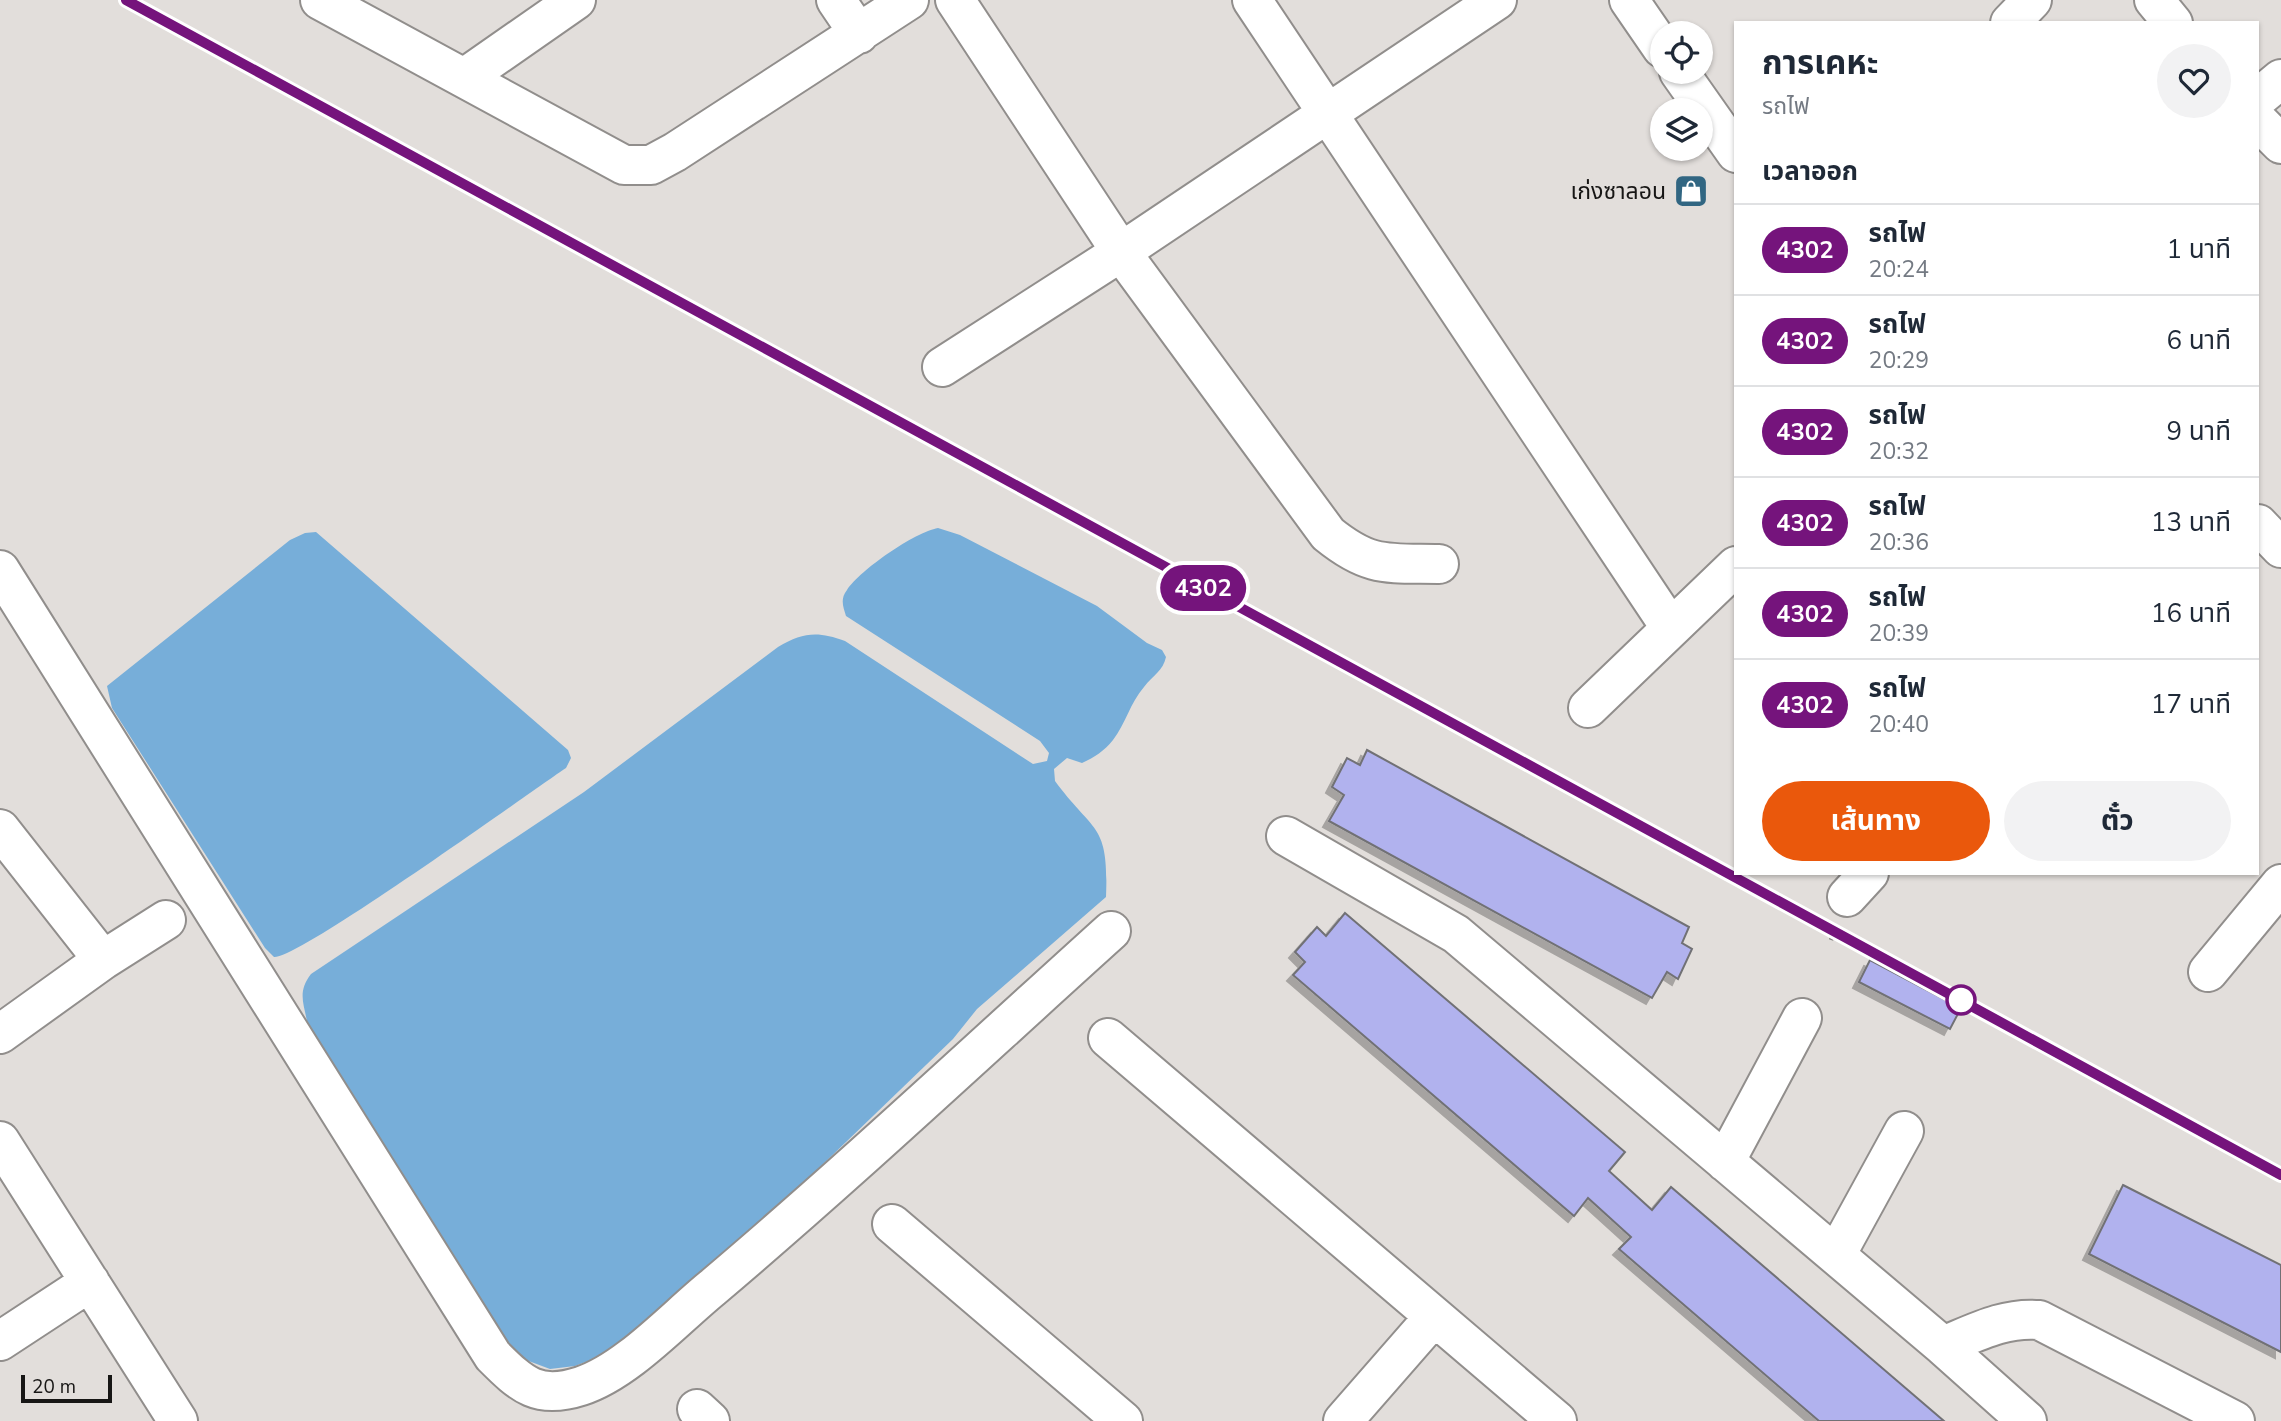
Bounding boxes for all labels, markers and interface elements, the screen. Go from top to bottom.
map controls [1650,21,1713,161]
button: locate [1650,21,1713,84]
text: การเคหะ [1762,41,1879,86]
button: heart [2157,44,2231,118]
text: รถไฟ [1762,91,1809,122]
button: layers [1650,98,1713,161]
text: เวลาออก [1762,154,1858,189]
shop icon: เก่งซาลอน [1672,172,1710,210]
place label: เก่งซาลอน [1571,176,1666,207]
text: รถไฟ [1869,216,1926,251]
text: 1 นาที [2166,232,2231,267]
text: 4302 [1776,234,1834,266]
text: 20:24 [1869,254,1929,285]
text: รถไฟ [1869,307,1926,342]
text: 6 นาที [2166,323,2231,358]
text: 4302 [1776,325,1834,357]
text: 20:29 [1869,345,1929,376]
text: รถไฟ [1869,398,1926,433]
text: 9 นาที [2166,414,2231,449]
text: 4302 [1776,416,1834,448]
text: 20:32 [1869,436,1929,467]
text: รถไฟ [1869,489,1926,524]
text: 13 นาที [2151,505,2231,540]
text: 4302 [1776,507,1834,539]
text: 20:36 [1869,527,1929,558]
line badge: 4302 [1154,565,1252,611]
text: 4302 [1174,572,1232,604]
text: รถไฟ [1869,580,1926,615]
text: 16 นาที [2151,596,2231,631]
text: 4302 [1776,598,1834,630]
text: 20:39 [1869,618,1929,649]
text: รถไฟ [1869,671,1926,706]
text: 17 นาที [2151,687,2231,722]
text: 4302 [1776,689,1834,721]
text: 20:40 [1869,709,1929,740]
button: เส้นทาง [1762,781,1990,861]
button: ตั๋ว [2004,781,2231,861]
unlabelled marker [1946,985,1976,1015]
scale bar [21,1372,112,1404]
text: 20 m [32,1374,76,1400]

